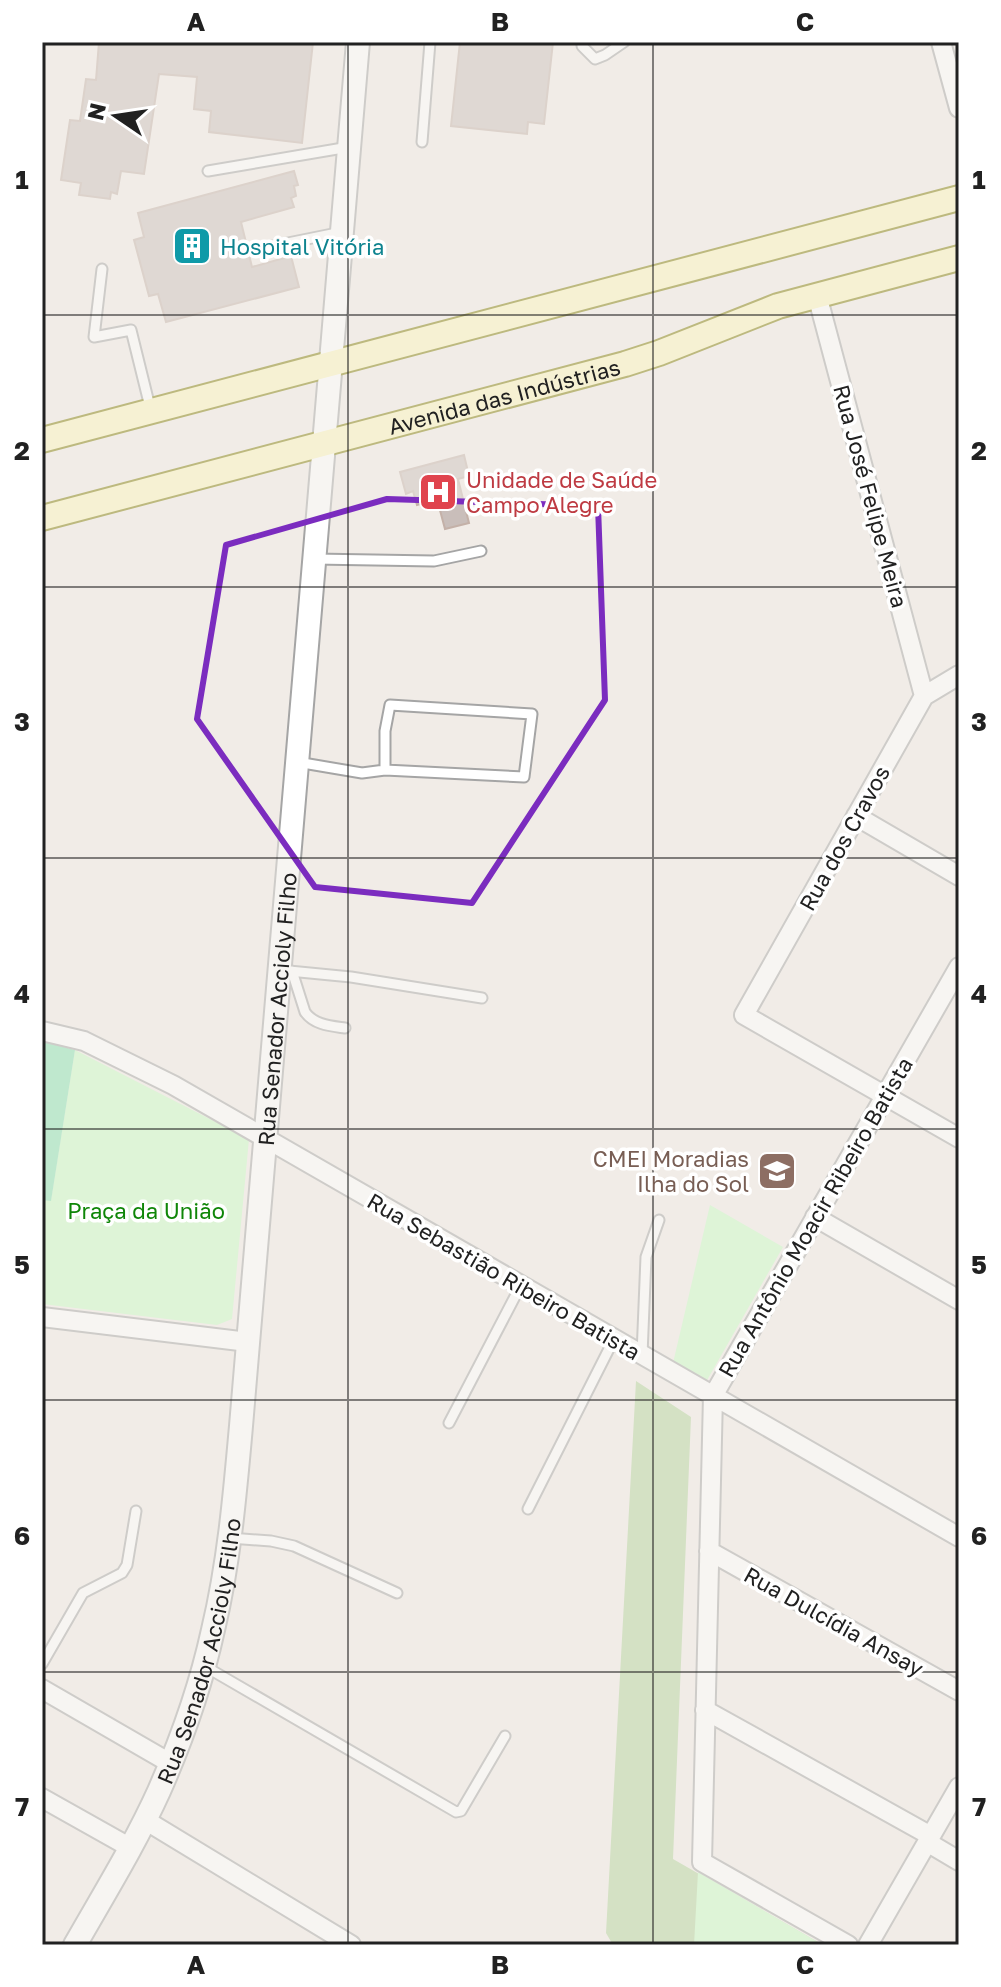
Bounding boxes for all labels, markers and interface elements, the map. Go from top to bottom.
text: A [187,6,206,37]
text: B [491,6,509,37]
text: C [796,6,814,37]
north arrow [76,76,156,156]
text: N [81,100,111,123]
text: 1 [15,164,29,195]
text: 1 [972,164,986,195]
building icon: Hospital Vitória [171,225,213,267]
place label: Hospital Vitória [220,233,384,260]
street label: Avenida das Indústrias [385,352,623,439]
street label: Rua José Felipe Meira [828,382,914,610]
text: 2 [14,435,30,466]
text: 2 [971,435,987,466]
place label: Unidade de Saúde Campo Alegre [466,466,657,518]
hospital icon: Unidade de Saúde Campo Alegre [417,471,459,513]
text: 3 [14,706,30,737]
text: 3 [971,706,987,737]
street label: Rua dos Cravos [793,761,895,915]
street label: Rua Senador Accioly Filho [251,871,301,1147]
text: 4 [14,978,30,1009]
text: 4 [971,978,987,1009]
street label: Rua Antônio Moacir Ribeiro Batista [712,1052,918,1382]
place label: CMEI Moradias Ilha do Sol [593,1145,749,1197]
school or university icon: CMEI Moradias Ilha do Sol [756,1150,798,1192]
street label: Rua Sebastião Ribeiro Batista [363,1187,645,1365]
park label: Praça da União [67,1197,225,1224]
text: 5 [14,1249,30,1280]
text: 5 [971,1249,987,1280]
street label: Rua Senador Accioly Filho [150,1516,245,1788]
text: 6 [14,1520,30,1551]
text: 6 [971,1520,987,1551]
street label: Rua Dulcídia Ansay [740,1561,928,1681]
text: 7 [15,1791,29,1822]
text: 7 [972,1791,986,1822]
text: A [187,1949,206,1980]
text: B [491,1949,509,1980]
text: C [796,1949,814,1980]

